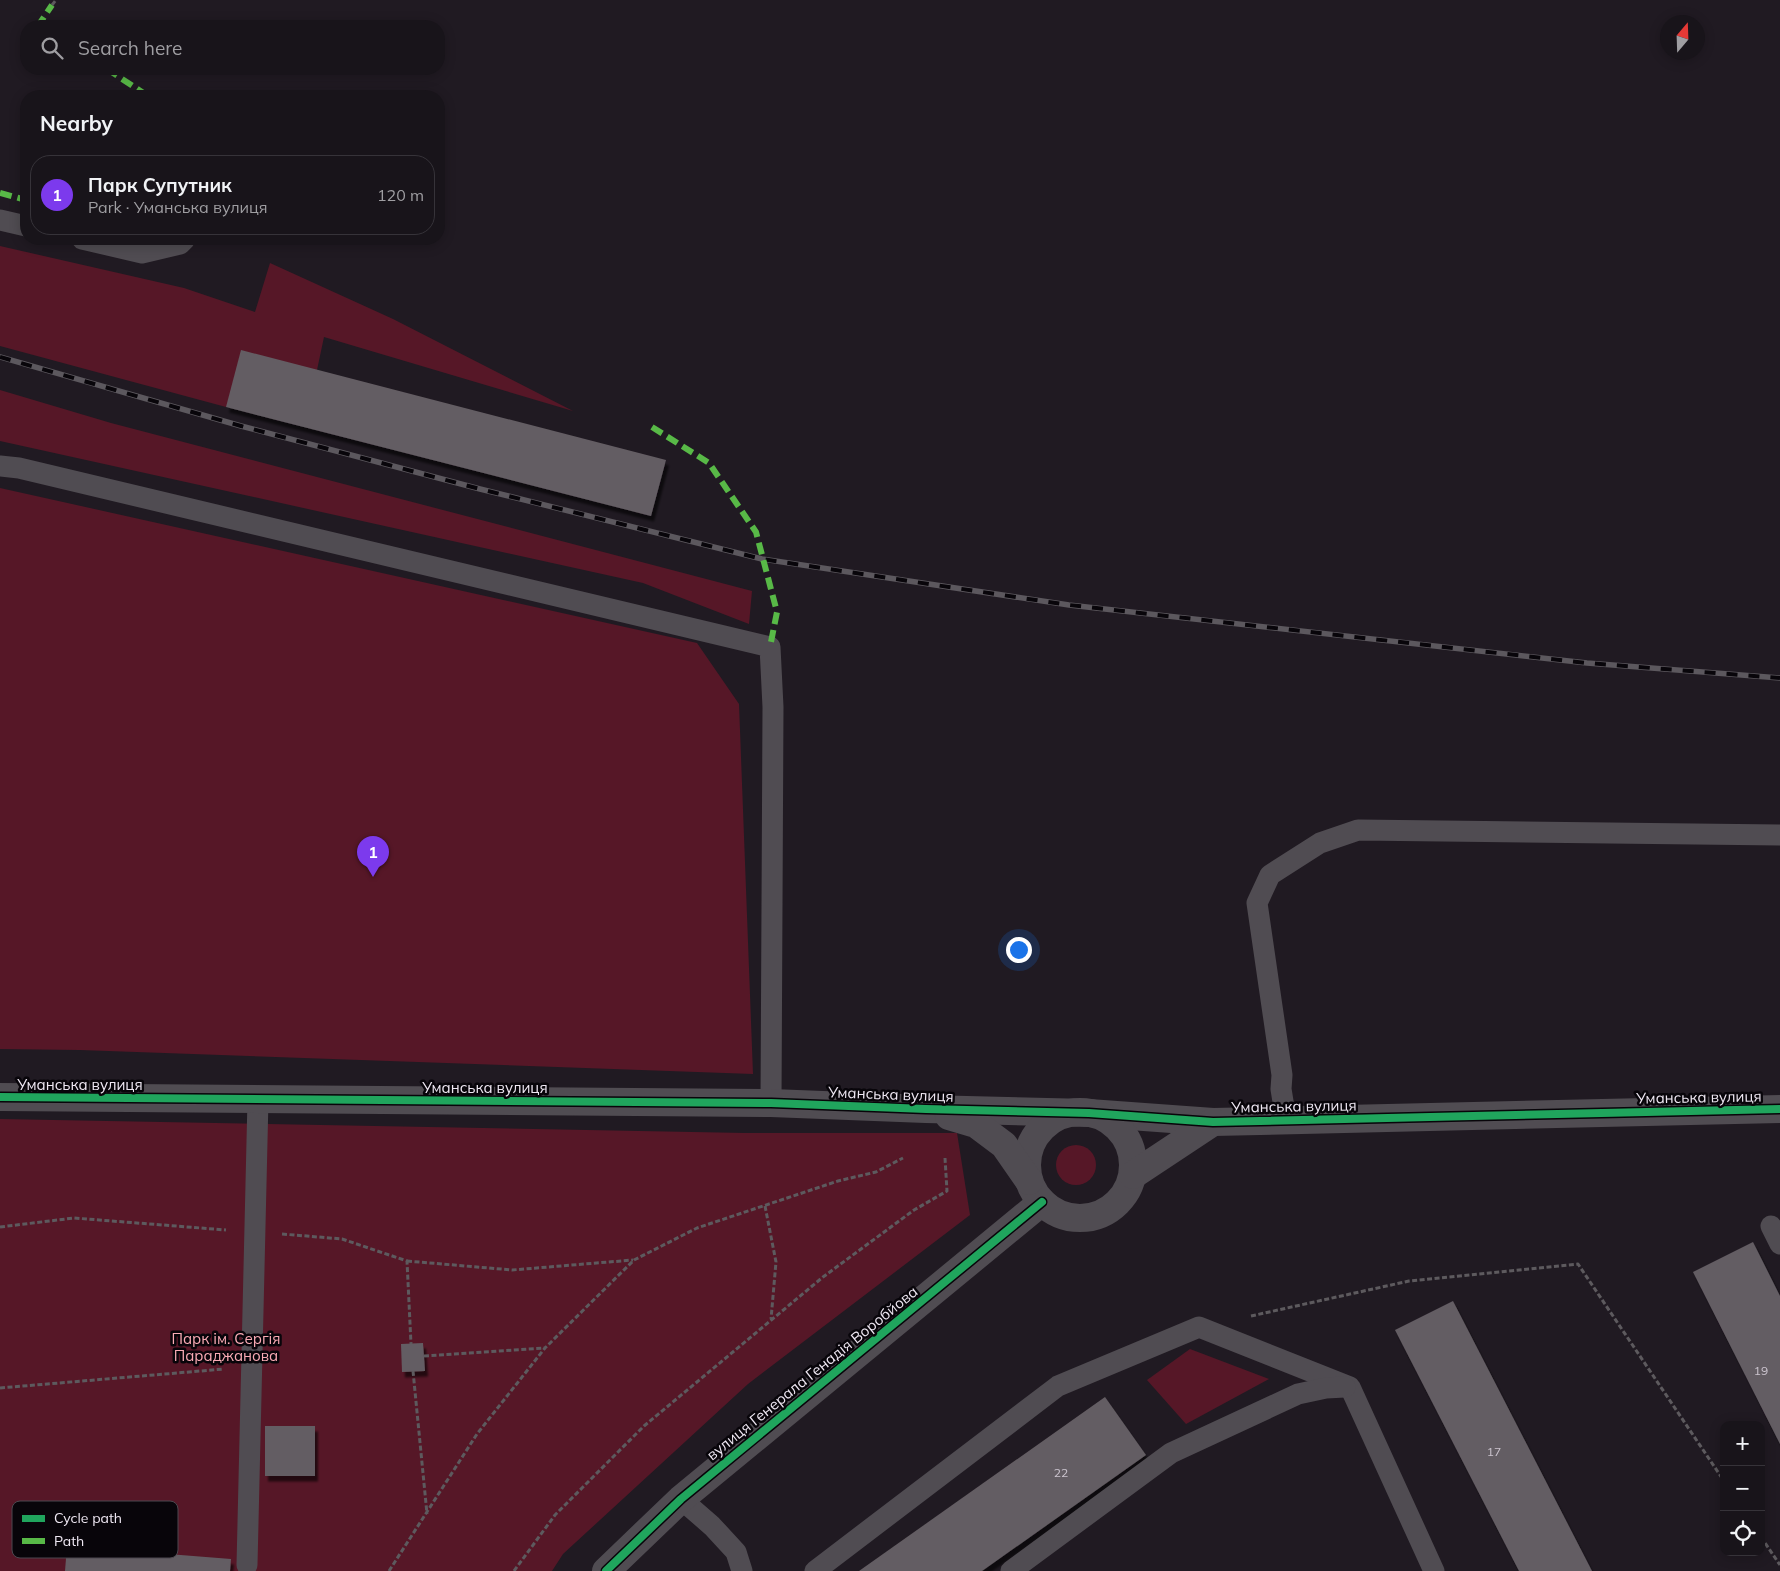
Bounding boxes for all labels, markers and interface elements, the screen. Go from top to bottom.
north arrow [1660,15,1705,60]
search box [20,20,445,75]
icon: search [38,34,66,62]
text: Search here [78,36,182,60]
text: Nearby [40,110,113,136]
text: Парк Супутник [88,173,232,197]
text: 1 [52,185,62,205]
text: 120 m [377,185,424,205]
text: Park · Уманська вулиця [88,197,268,217]
pin: 1 [357,836,389,877]
your location [1006,937,1032,963]
street label: Уманська вулиця [16,1075,143,1094]
street label: Уманська вулиця [421,1078,548,1097]
street label: Уманська вулиця [827,1082,954,1106]
street label: Уманська вулиця [1635,1086,1762,1108]
street label: Уманська вулиця [1230,1095,1357,1117]
street label: вулиця Генерала Генадія Воробйова [703,1282,921,1464]
park label: Парк ім. Сергія Параджанова [171,1329,281,1365]
house number: 19 [1754,1363,1768,1378]
map controls [1720,1421,1765,1556]
button: + [1720,1421,1765,1466]
house number: 17 [1487,1444,1501,1459]
house number: 22 [1054,1465,1068,1480]
button: − [1720,1466,1765,1511]
legend [12,1501,178,1558]
text: Cycle path [54,1509,122,1527]
button: locate [1720,1511,1765,1556]
text: Path [54,1532,84,1550]

